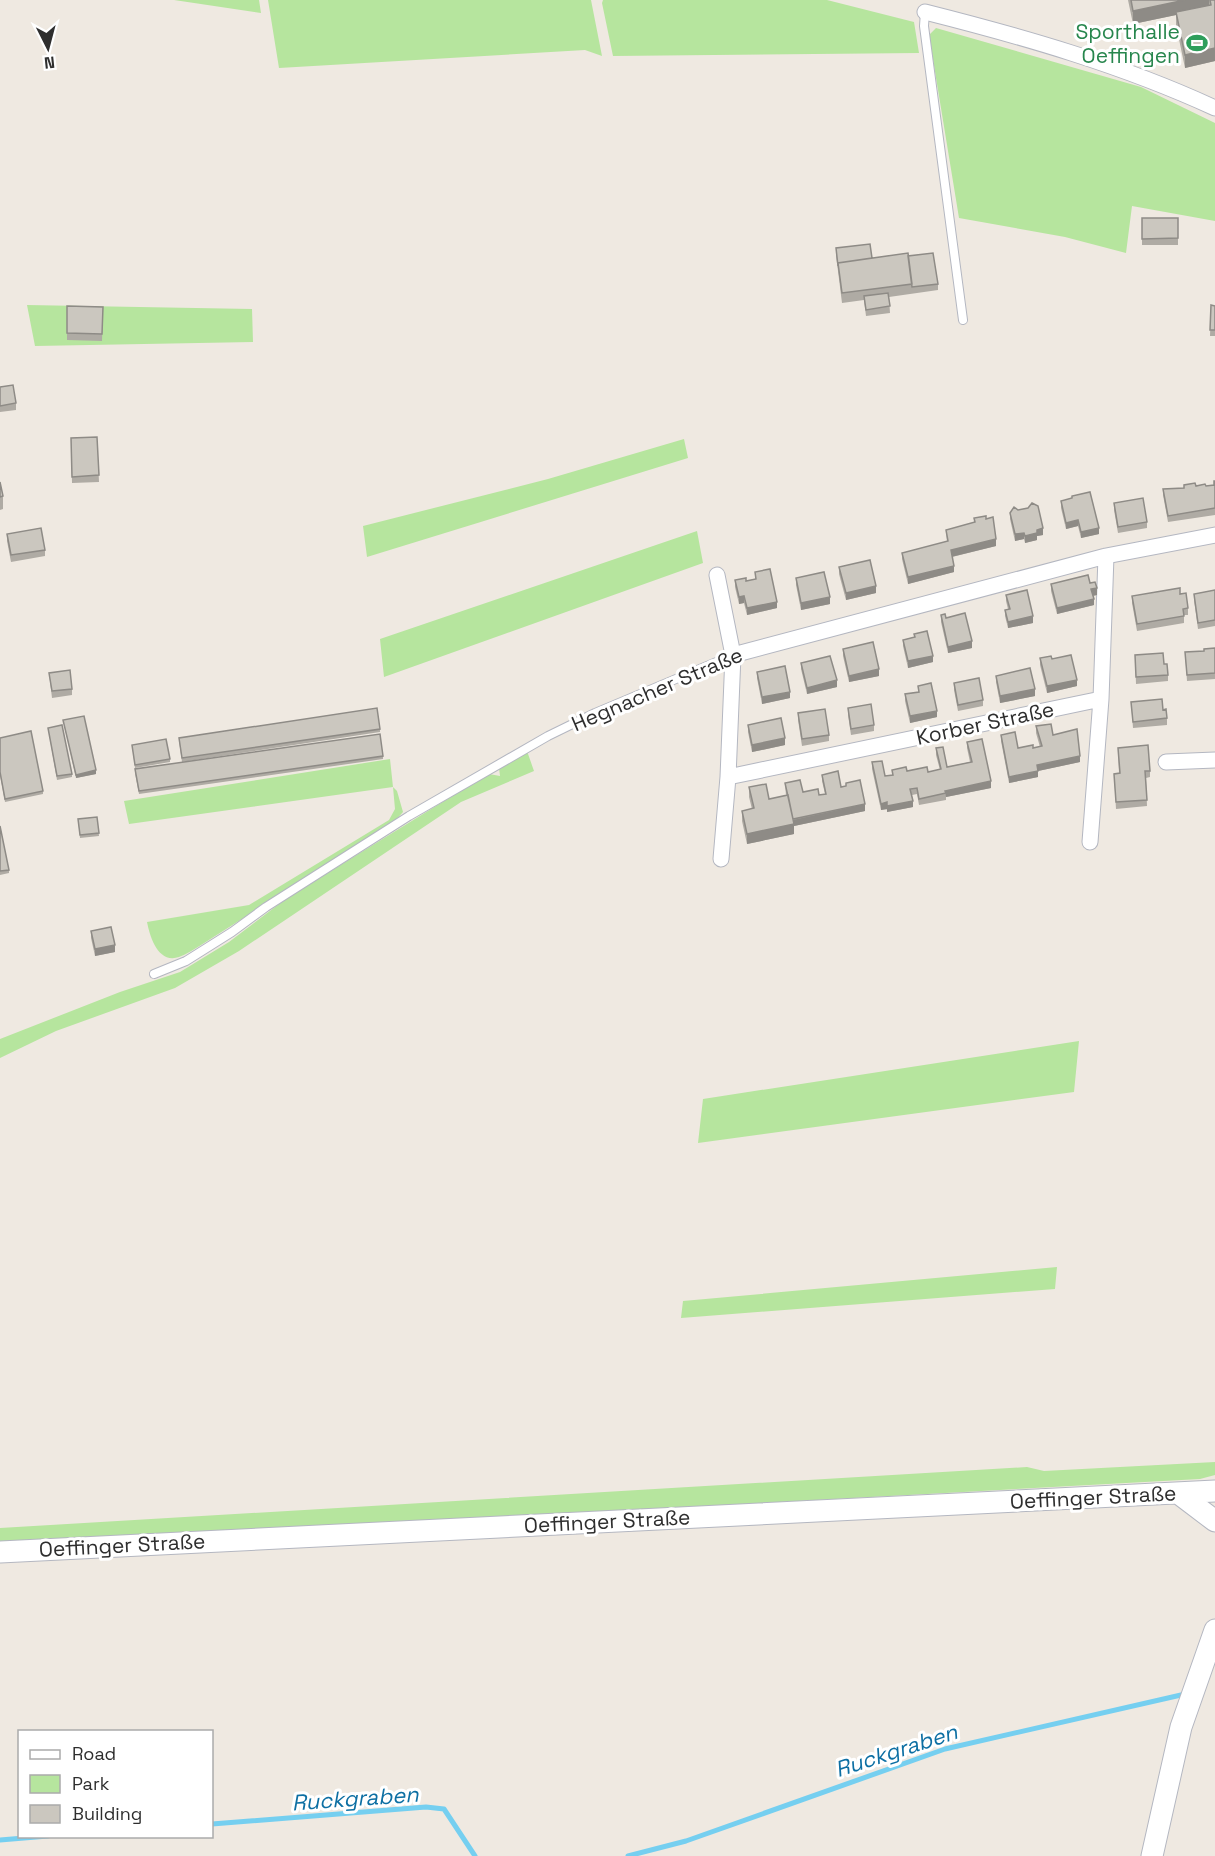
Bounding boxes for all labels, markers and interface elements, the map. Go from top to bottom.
north arrow [18,18,78,78]
place label: Sporthalle Oeffingen [1075,18,1180,69]
sports icon: Sporthalle Oeffingen [1185,31,1209,55]
text: N [43,51,56,73]
street label: Hegnacher Straße [567,641,747,737]
street label: Korber Straße [914,695,1056,751]
street label: Oeffinger Straße [1009,1479,1177,1515]
street label: Oeffinger Straße [523,1503,691,1539]
street label: Oeffinger Straße [38,1527,206,1563]
water label: Ruckgraben [831,1717,961,1783]
legend [18,1730,213,1838]
text: Road [72,1742,116,1765]
text: Park [72,1772,110,1795]
water label: Ruckgraben [291,1780,420,1816]
text: Building [72,1802,142,1825]

